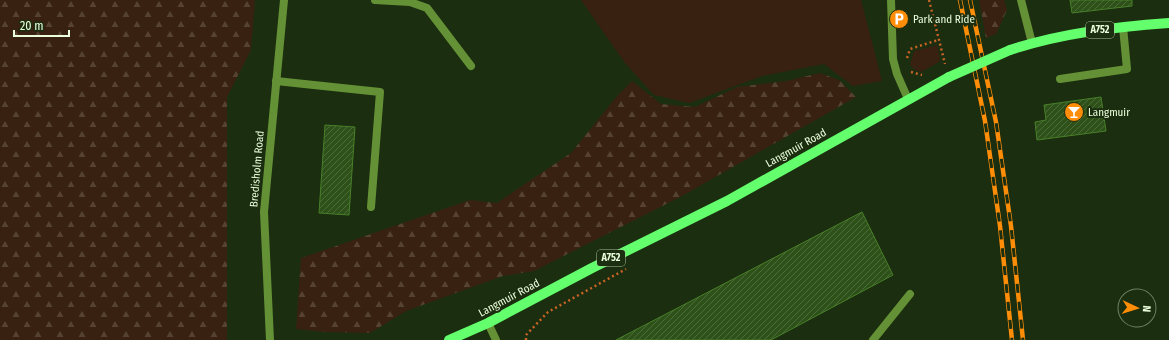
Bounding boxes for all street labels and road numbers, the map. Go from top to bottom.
road number: A752 [1086,22,1114,38]
street label: Langmuir Road [763,126,829,170]
street label: Bredisholm Road [247,130,267,208]
road number: A752 [597,250,625,266]
street label: Langmuir Road [476,276,542,320]

